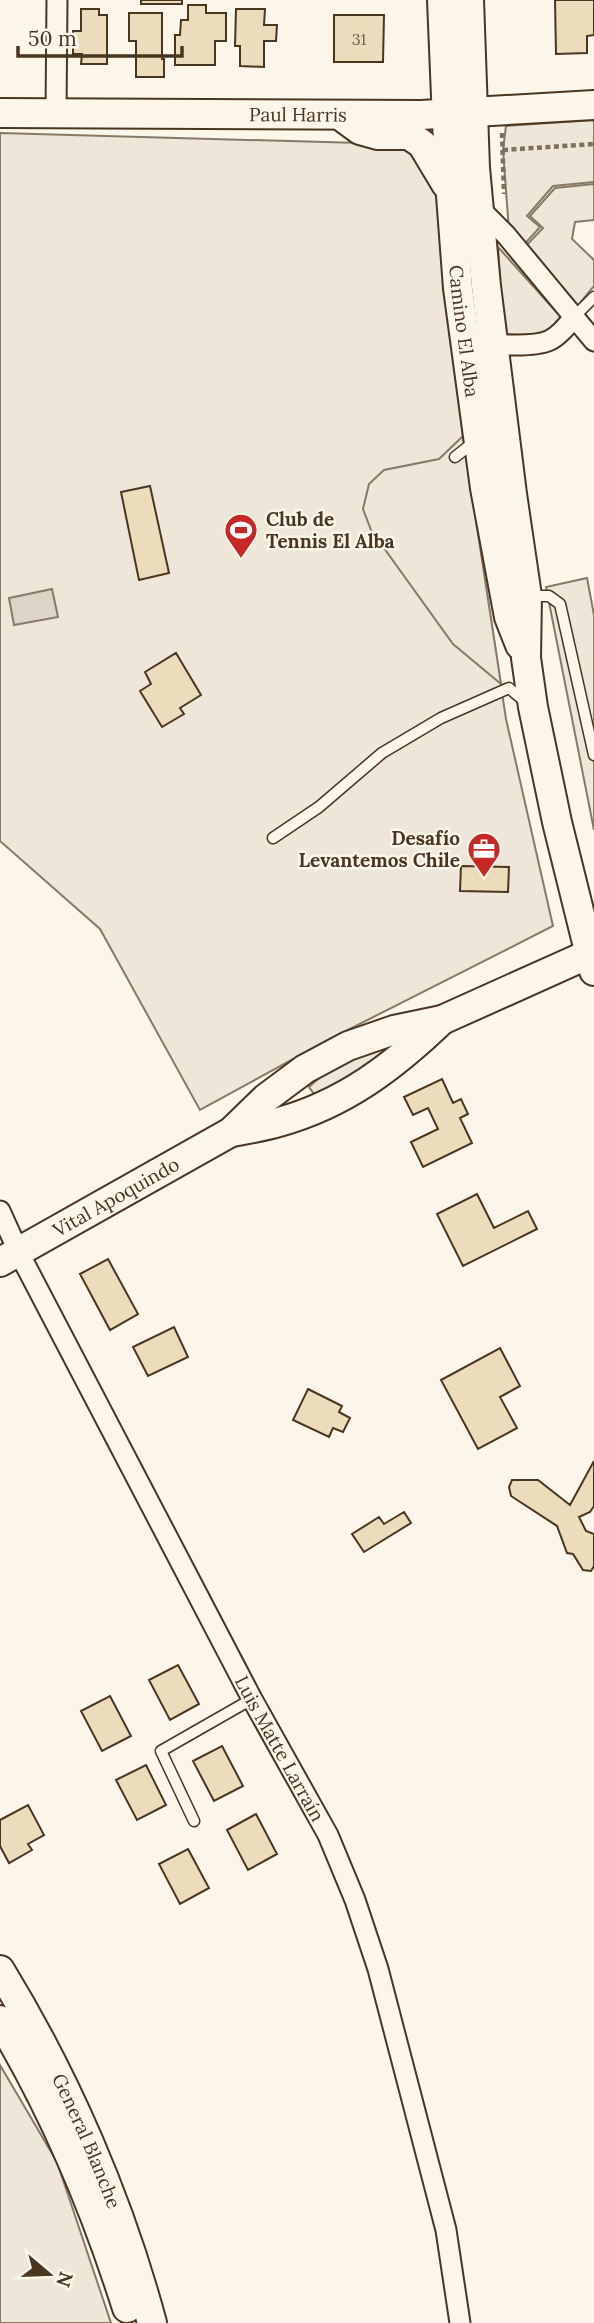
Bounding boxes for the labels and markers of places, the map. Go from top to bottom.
place label: Club de Tennis El Alba [266,507,395,553]
sports icon: Club de Tennis El Alba [222,511,260,560]
place label: Desafío Levantemos Chile [298,826,460,872]
office icon: Desafío Levantemos Chile [465,830,503,879]

